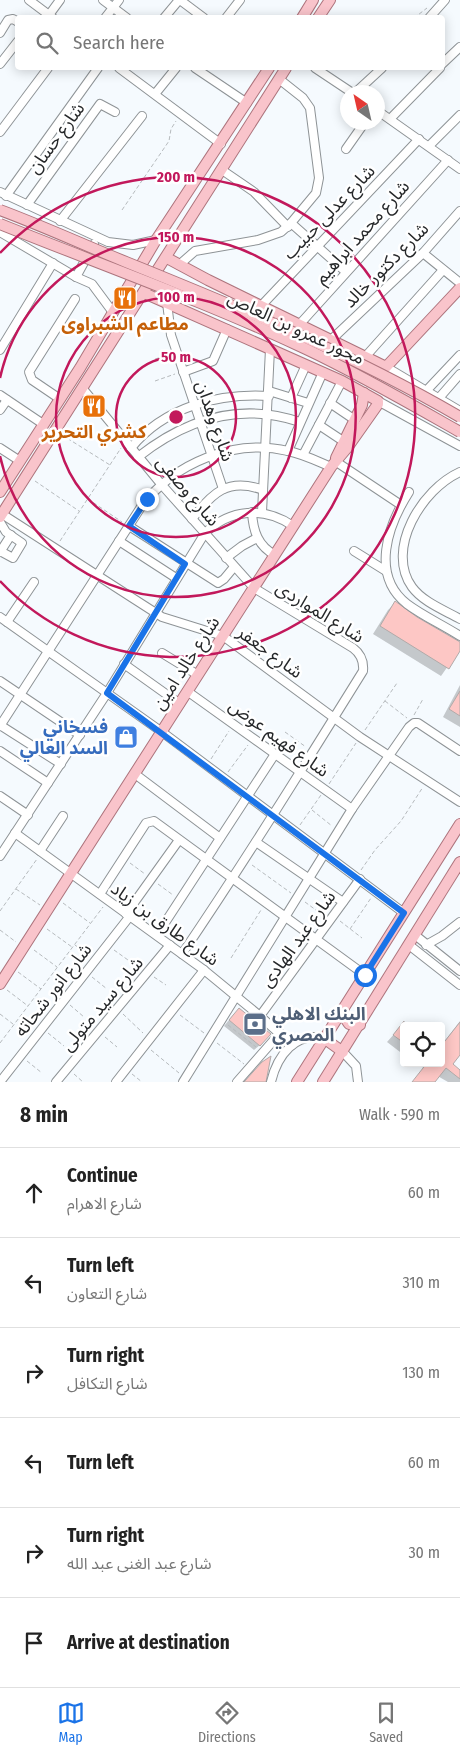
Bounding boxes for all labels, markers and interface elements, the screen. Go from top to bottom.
search box [15,15,445,70]
icon: search [33,29,61,57]
text: Search here [73,31,165,54]
north arrow [340,85,385,130]
street label: شارع حسان [23,98,92,180]
street label: شارع عدلى حبيب [278,160,382,266]
text: 200 m [156,168,195,186]
street label: شارع محمد ابراهيم [310,176,416,290]
street label: شارع دكتور خالد [339,218,435,314]
text: 150 m [158,228,194,246]
restaurant icon: مطاعم الشبراوى [112,285,138,311]
street label: محور عمرو بن العاص [224,287,368,369]
text: 100 m [157,288,195,306]
place label: مطاعم الشبراوى [61,313,189,337]
text: 50 m [161,348,191,366]
street label: شارع وهدان [188,378,239,465]
restaurant icon: كشري التحرير [81,393,107,419]
centre of rings [167,408,185,426]
place label: كشري التحرير [41,421,147,446]
street label: شارع وصفى [149,451,224,533]
route end [136,488,159,511]
street label: شارع المواردى [270,576,368,650]
street label: شارع خالد امين [148,612,227,716]
street label: شارع جعفر [230,620,307,685]
street label: شارع فهيم عوض [223,694,333,784]
place label: فسخاني السد العالي [20,716,108,762]
shop icon: فسخاني السد العالي [113,724,139,750]
street label: شارع طارق بن زياد [105,877,223,973]
street label: شارع عبد الهادى [256,886,343,993]
street label: شارع انور شحاته [10,939,99,1043]
street label: شارع سيد متولى [56,952,150,1058]
route start [354,964,377,987]
place label: البنك الاهلي المصري [272,1003,366,1049]
bank icon: البنك الاهلي المصري [242,1011,268,1037]
map controls [400,1022,445,1067]
button: locate [400,1022,445,1067]
text: 8 min [20,1102,68,1128]
text: Walk · 590 m [359,1105,440,1124]
text: Continue [67,1164,138,1187]
icon: ahead [20,1179,48,1207]
text: 60 m [408,1183,440,1202]
text: شارع الاهرام [67,1194,142,1213]
text: Turn left [67,1254,134,1277]
icon: left [20,1269,48,1297]
text: 310 m [403,1273,440,1292]
text: شارع التعاون [67,1284,147,1303]
text: Turn right [67,1344,144,1367]
icon: right [20,1359,48,1387]
text: 130 m [402,1363,440,1382]
text: شارع التكافل [67,1374,148,1393]
icon: left [20,1449,48,1477]
text: Turn left [67,1451,134,1474]
text: 60 m [408,1453,440,1472]
text: Turn right [67,1524,144,1547]
icon: right [20,1539,48,1567]
text: 30 m [408,1543,440,1562]
text: شارع عبد الغنى عبد الله [67,1554,211,1573]
icon: arrive [20,1629,48,1657]
text: Arrive at destination [67,1631,230,1654]
tab: Map [57,1699,85,1746]
tab: Directions [198,1699,256,1746]
tab: Saved [369,1699,403,1746]

